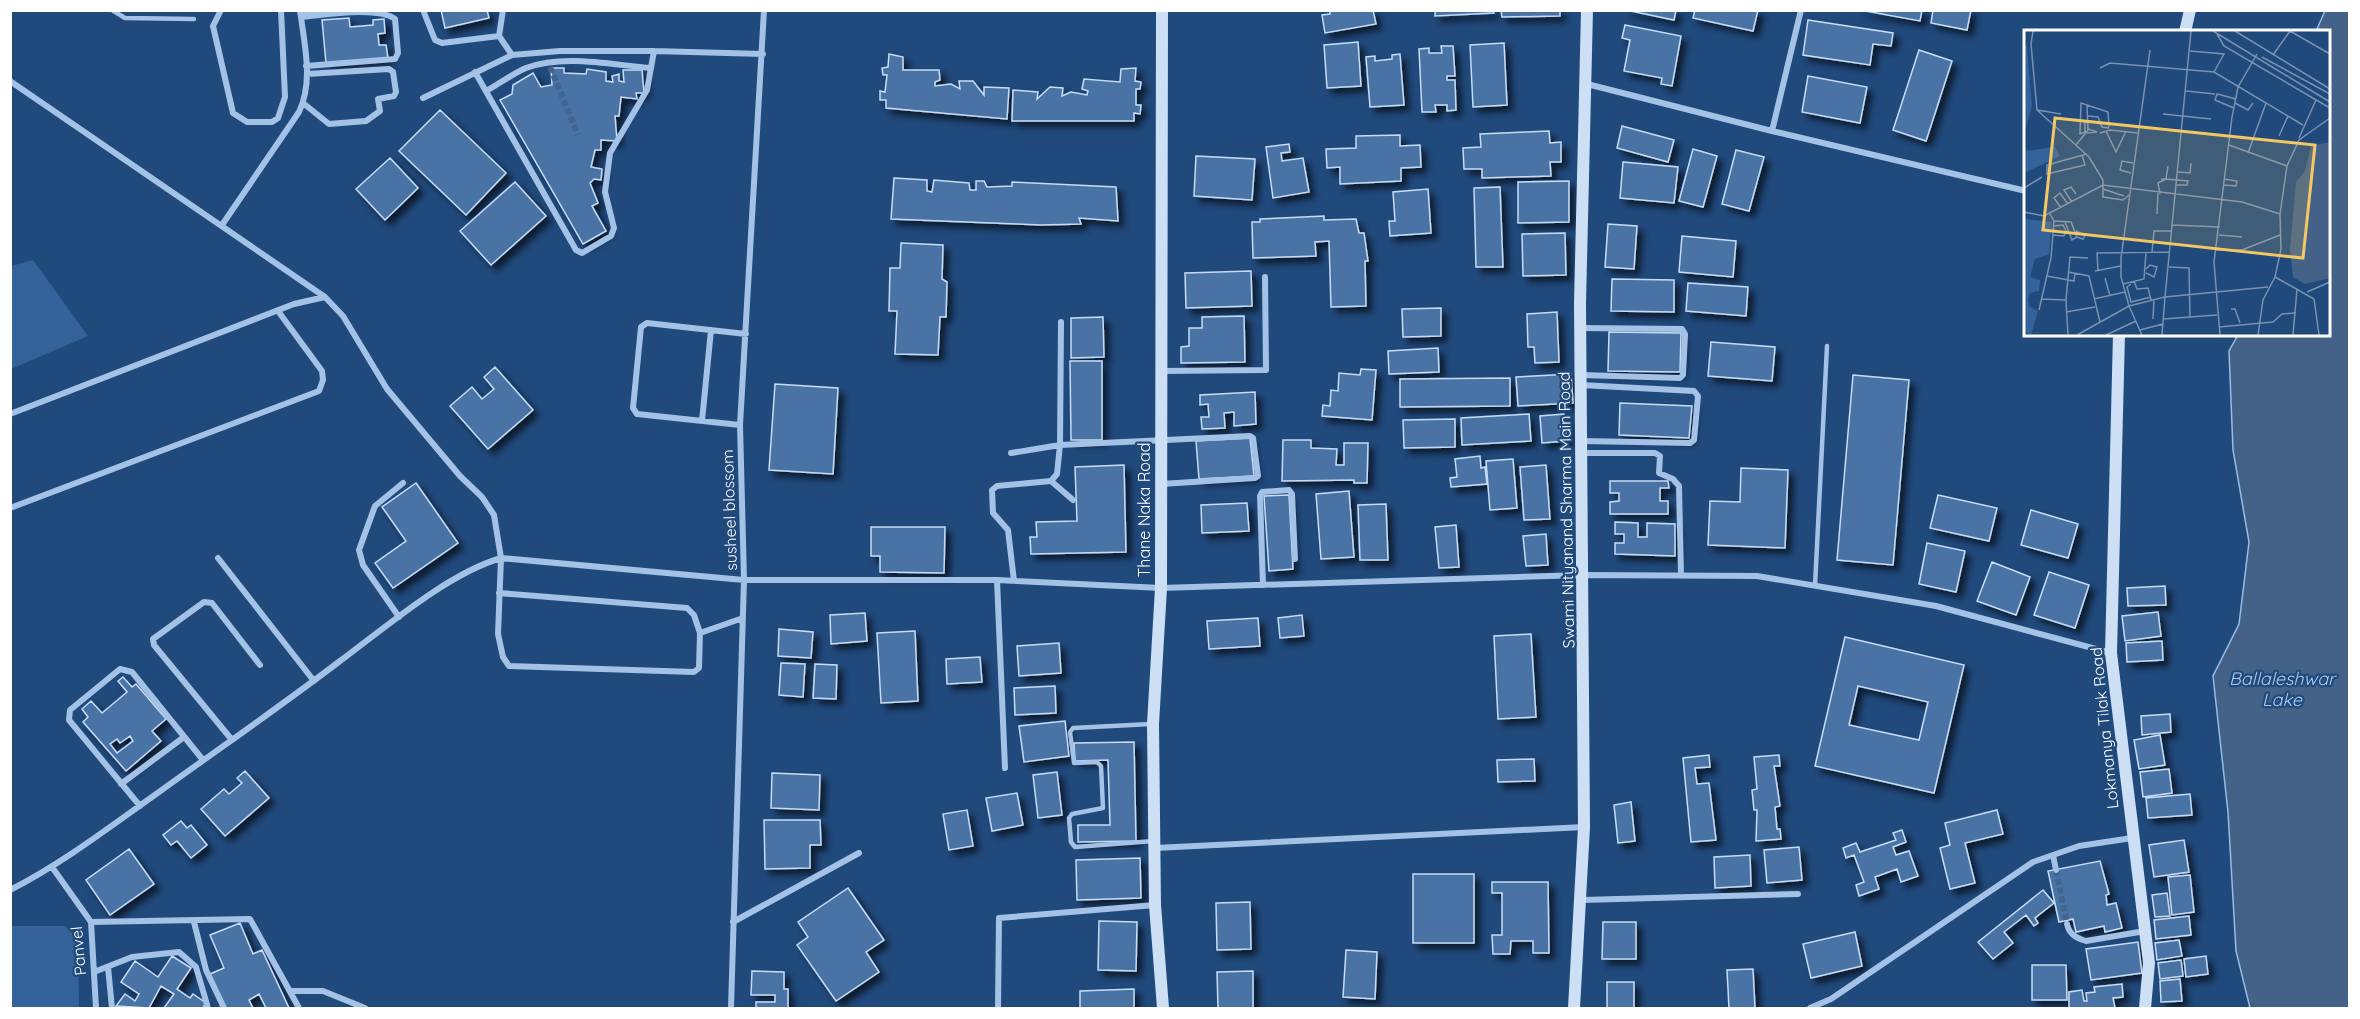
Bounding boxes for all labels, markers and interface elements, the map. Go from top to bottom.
inset map [2024,30,2330,336]
street label: Swami Nityanand Sharma Main Road [1554,371,1578,649]
street label: Thane Naka Road [1134,443,1154,577]
street label: susheel blossom [717,449,741,571]
street label: Lokmanya Tilak Road [2086,646,2122,810]
water label: Ballaleshwar Lake [2229,667,2337,711]
street label: Panvel [66,926,90,976]

